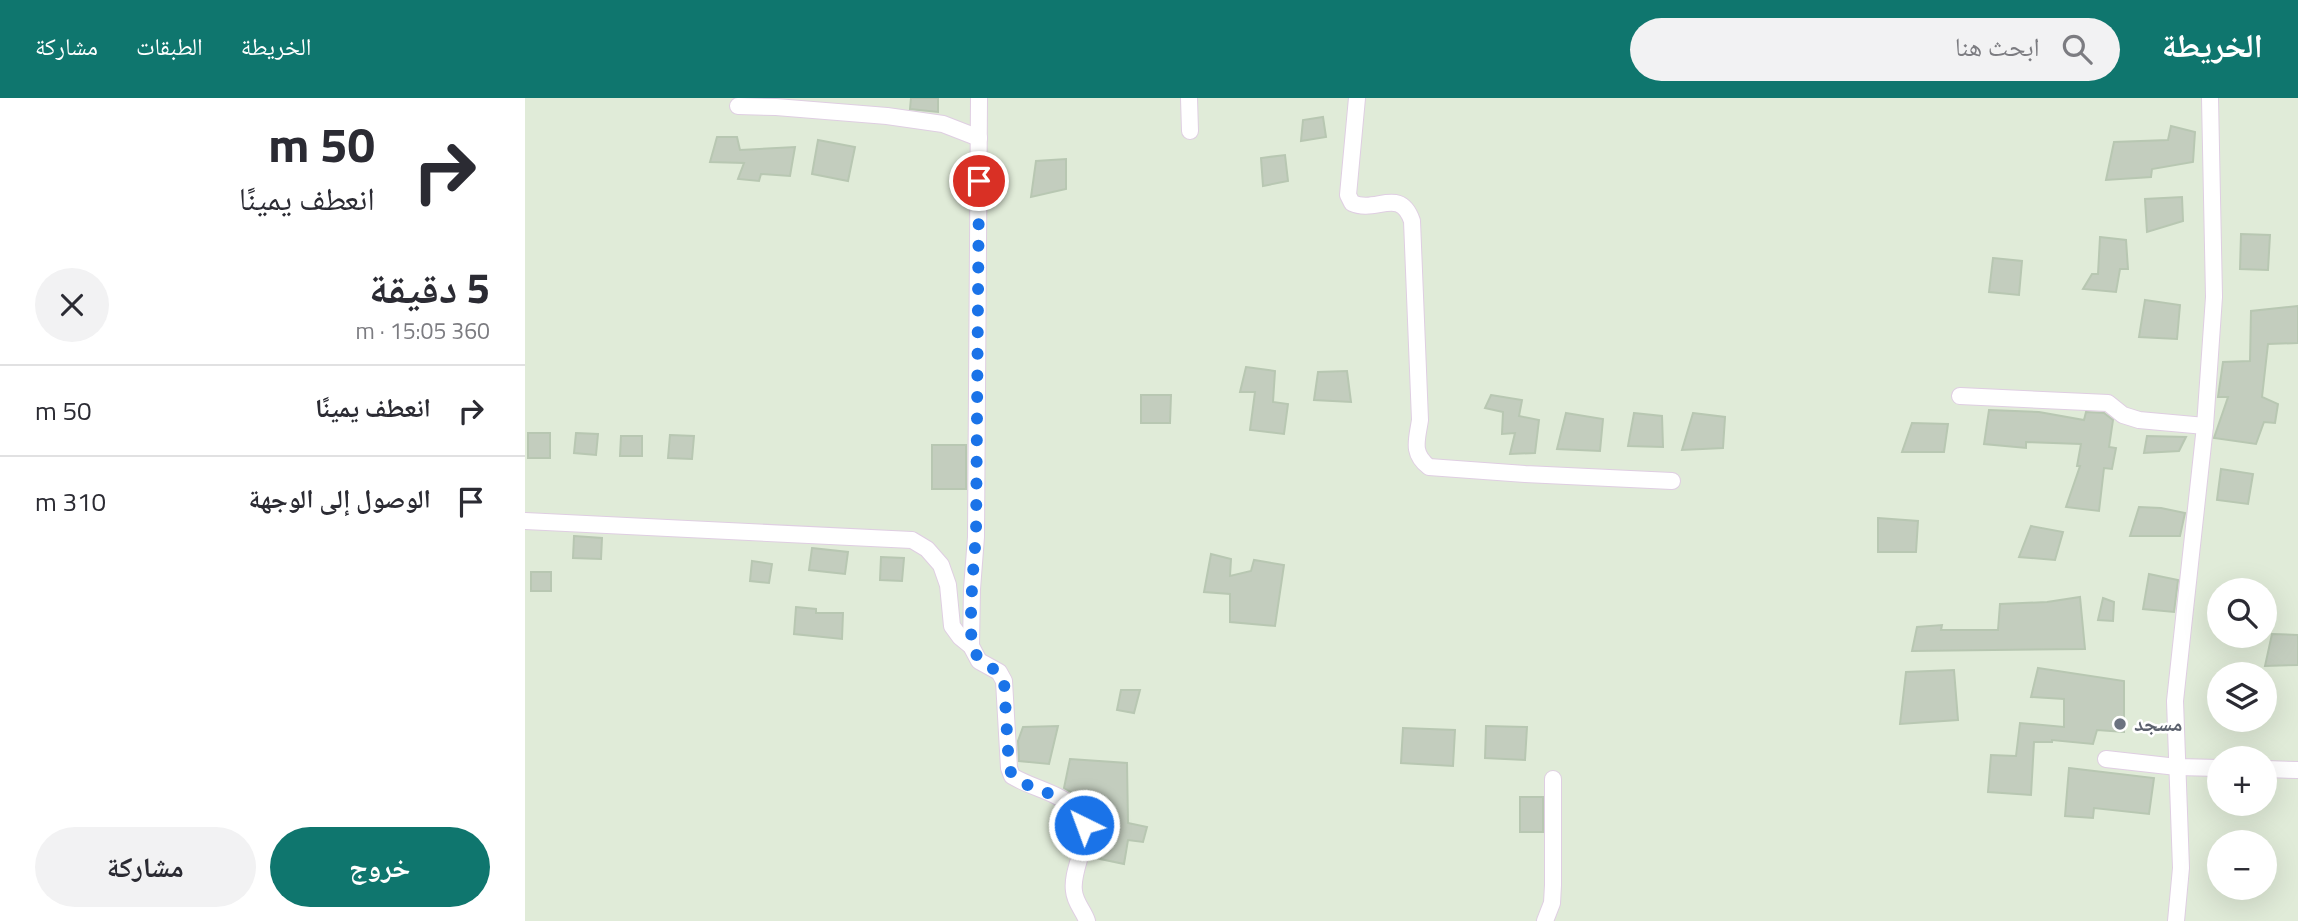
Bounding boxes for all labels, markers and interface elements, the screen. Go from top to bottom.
search box [1630,18,2120,81]
text: الخريطة [2162,20,2263,70]
text: ابحث هنا [1955,27,2040,66]
text: مشاركة [35,28,98,64]
text: الطبقات [136,28,203,64]
text: الخريطة [241,28,311,64]
icon: search [2058,30,2096,68]
text: 50 m [268,106,375,181]
icon: right [399,126,490,217]
pin [949,151,1009,211]
icon: arrive [960,162,998,200]
text: انعطف يمينًا [239,174,375,222]
text: 5 دقيقة [369,255,490,319]
button: close [35,268,109,342]
text: 360 m · 15:05 [355,313,490,348]
text: انعطف يمينًا [315,388,431,427]
text: 50 m [35,391,92,430]
icon: right [452,392,490,430]
text: الوصول إلى الوجهة [249,479,431,518]
text: 310 m [35,482,106,521]
icon: arrive [452,483,490,521]
map controls [2207,578,2277,900]
button: search [2207,578,2277,648]
button: layers [2207,662,2277,732]
place label: مسجد [2134,707,2183,739]
marker: مسجد [2112,716,2128,732]
button: + [2207,746,2277,816]
position arrow [1047,788,1121,862]
button: مشاركة [35,827,256,907]
button: خروج [270,827,490,907]
button: − [2207,830,2277,900]

